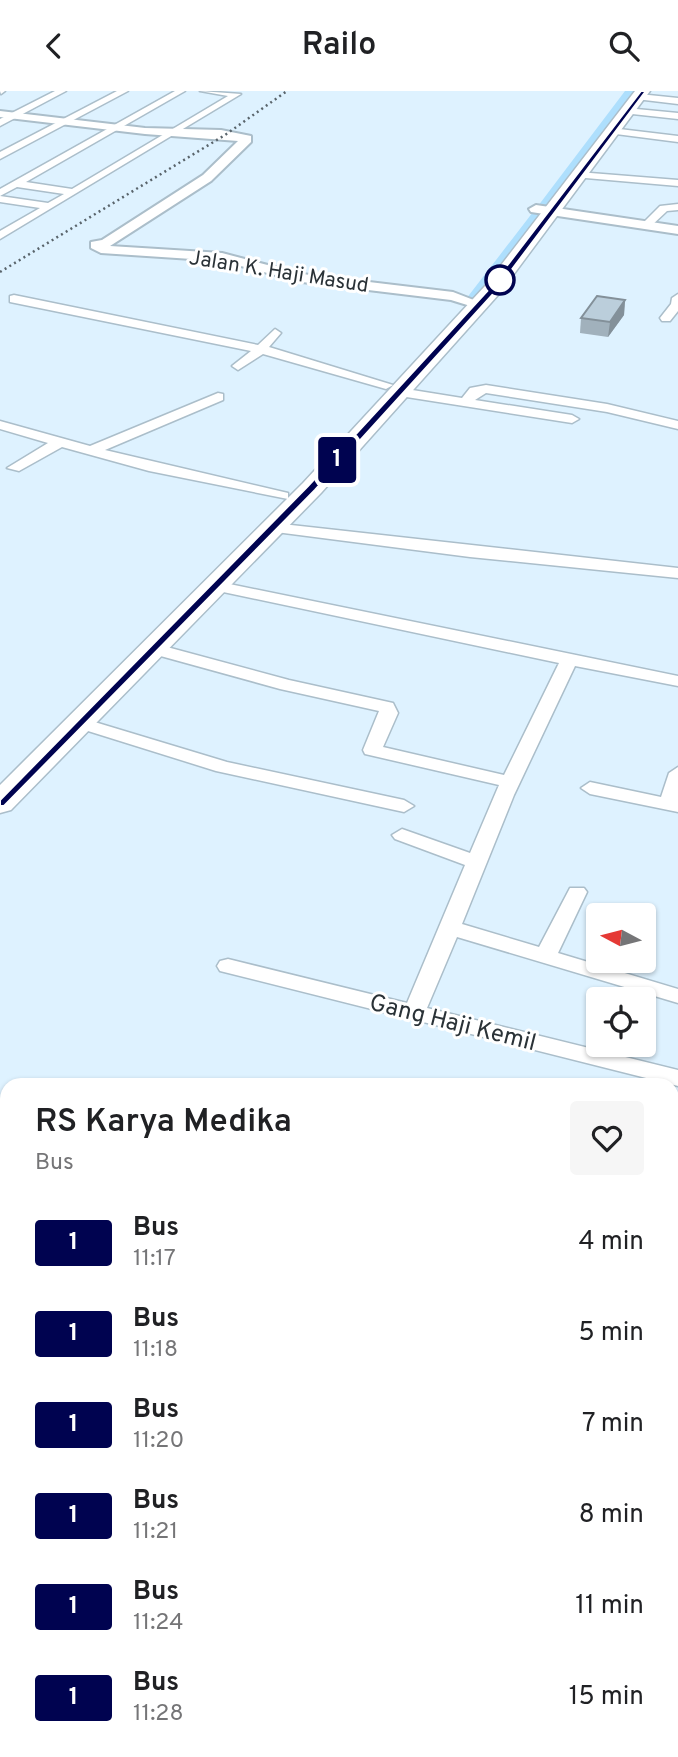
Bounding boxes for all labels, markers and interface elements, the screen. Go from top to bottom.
text: Railo [302,26,376,66]
icon: back [35,27,73,65]
icon: search [605,27,643,65]
street label: Jalan K. Haji Masud [187,245,370,300]
unlabelled marker [485,265,515,295]
line badge: 1 [314,437,360,483]
text: 1 [332,445,342,475]
north arrow [586,903,656,973]
map controls [586,903,656,1057]
button: locate [586,987,656,1057]
street label: Gang Haji Kemil [366,989,539,1059]
button: heart [570,1101,644,1175]
text: RS Karya Medika [35,1102,292,1144]
text: Bus [35,1149,74,1178]
text: Bus [133,1212,179,1245]
text: 4 min [578,1226,644,1259]
text: 1 [69,1228,78,1258]
text: 11:17 [133,1245,176,1274]
text: Bus [133,1303,179,1336]
text: 5 min [578,1317,644,1350]
text: 1 [69,1319,78,1349]
text: 11:18 [133,1336,178,1365]
text: Bus [133,1394,179,1427]
text: 7 min [582,1408,644,1441]
text: 1 [69,1410,78,1440]
text: 11:20 [133,1427,184,1456]
text: Bus [133,1485,179,1518]
text: 8 min [579,1499,644,1532]
text: 1 [69,1501,78,1531]
text: 11:21 [133,1518,178,1547]
text: Bus [133,1576,179,1609]
text: 11 min [575,1590,644,1623]
text: 1 [69,1592,78,1622]
text: 11:24 [133,1609,183,1638]
text: Bus [133,1667,179,1700]
text: 15 min [569,1681,644,1714]
text: 1 [69,1683,78,1713]
text: 11:28 [133,1700,183,1729]

